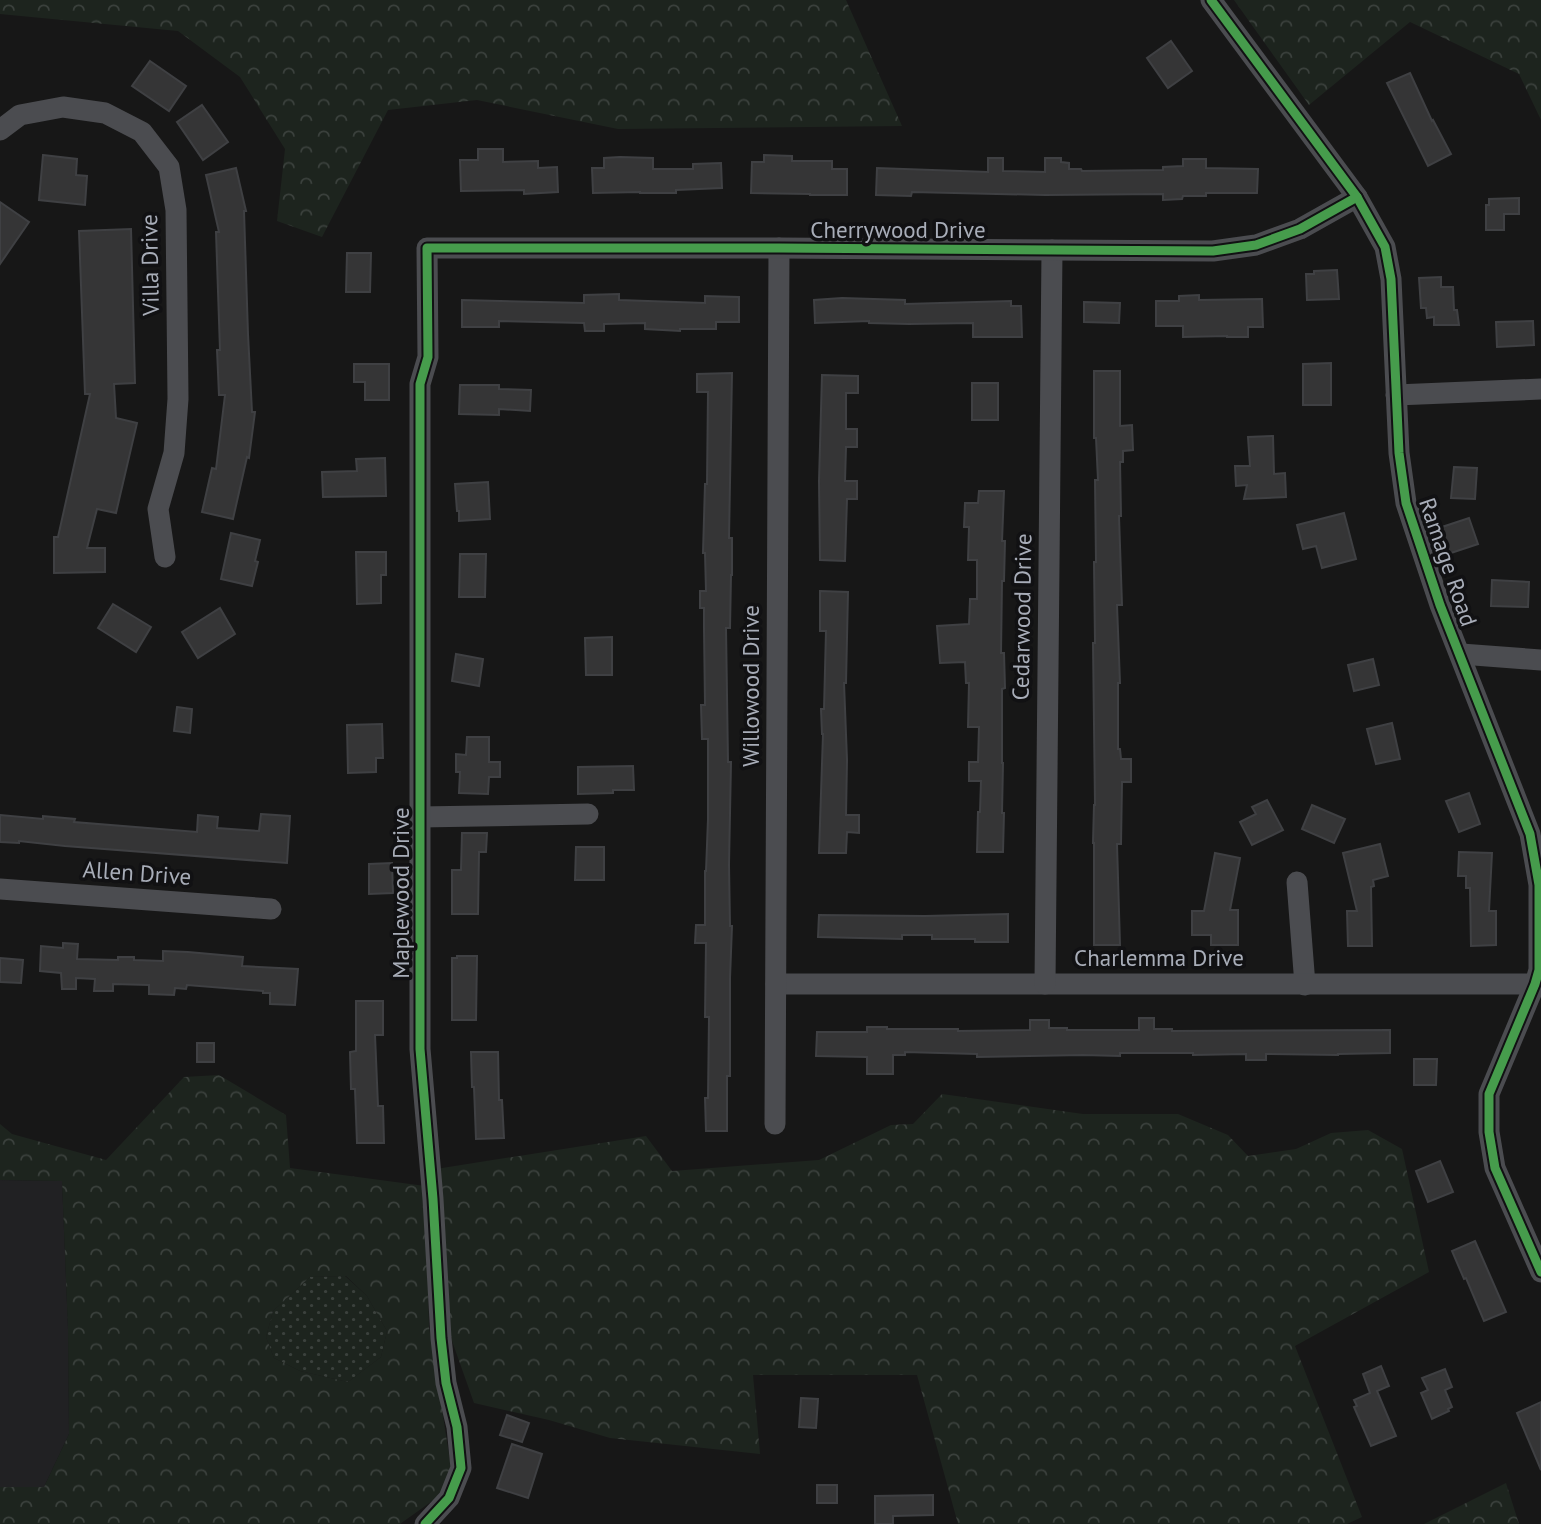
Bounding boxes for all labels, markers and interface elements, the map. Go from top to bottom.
street label: Villa Drive [134,214,165,317]
street label: Cherrywood Drive [810,215,986,244]
street label: Ramage Road [1413,494,1484,630]
street label: Cedarwood Drive [1006,533,1037,701]
street label: Willowood Drive [736,605,765,767]
street label: Maplewood Drive [386,807,415,979]
street label: Allen Drive [82,854,192,891]
street label: Charlemma Drive [1074,943,1244,972]

